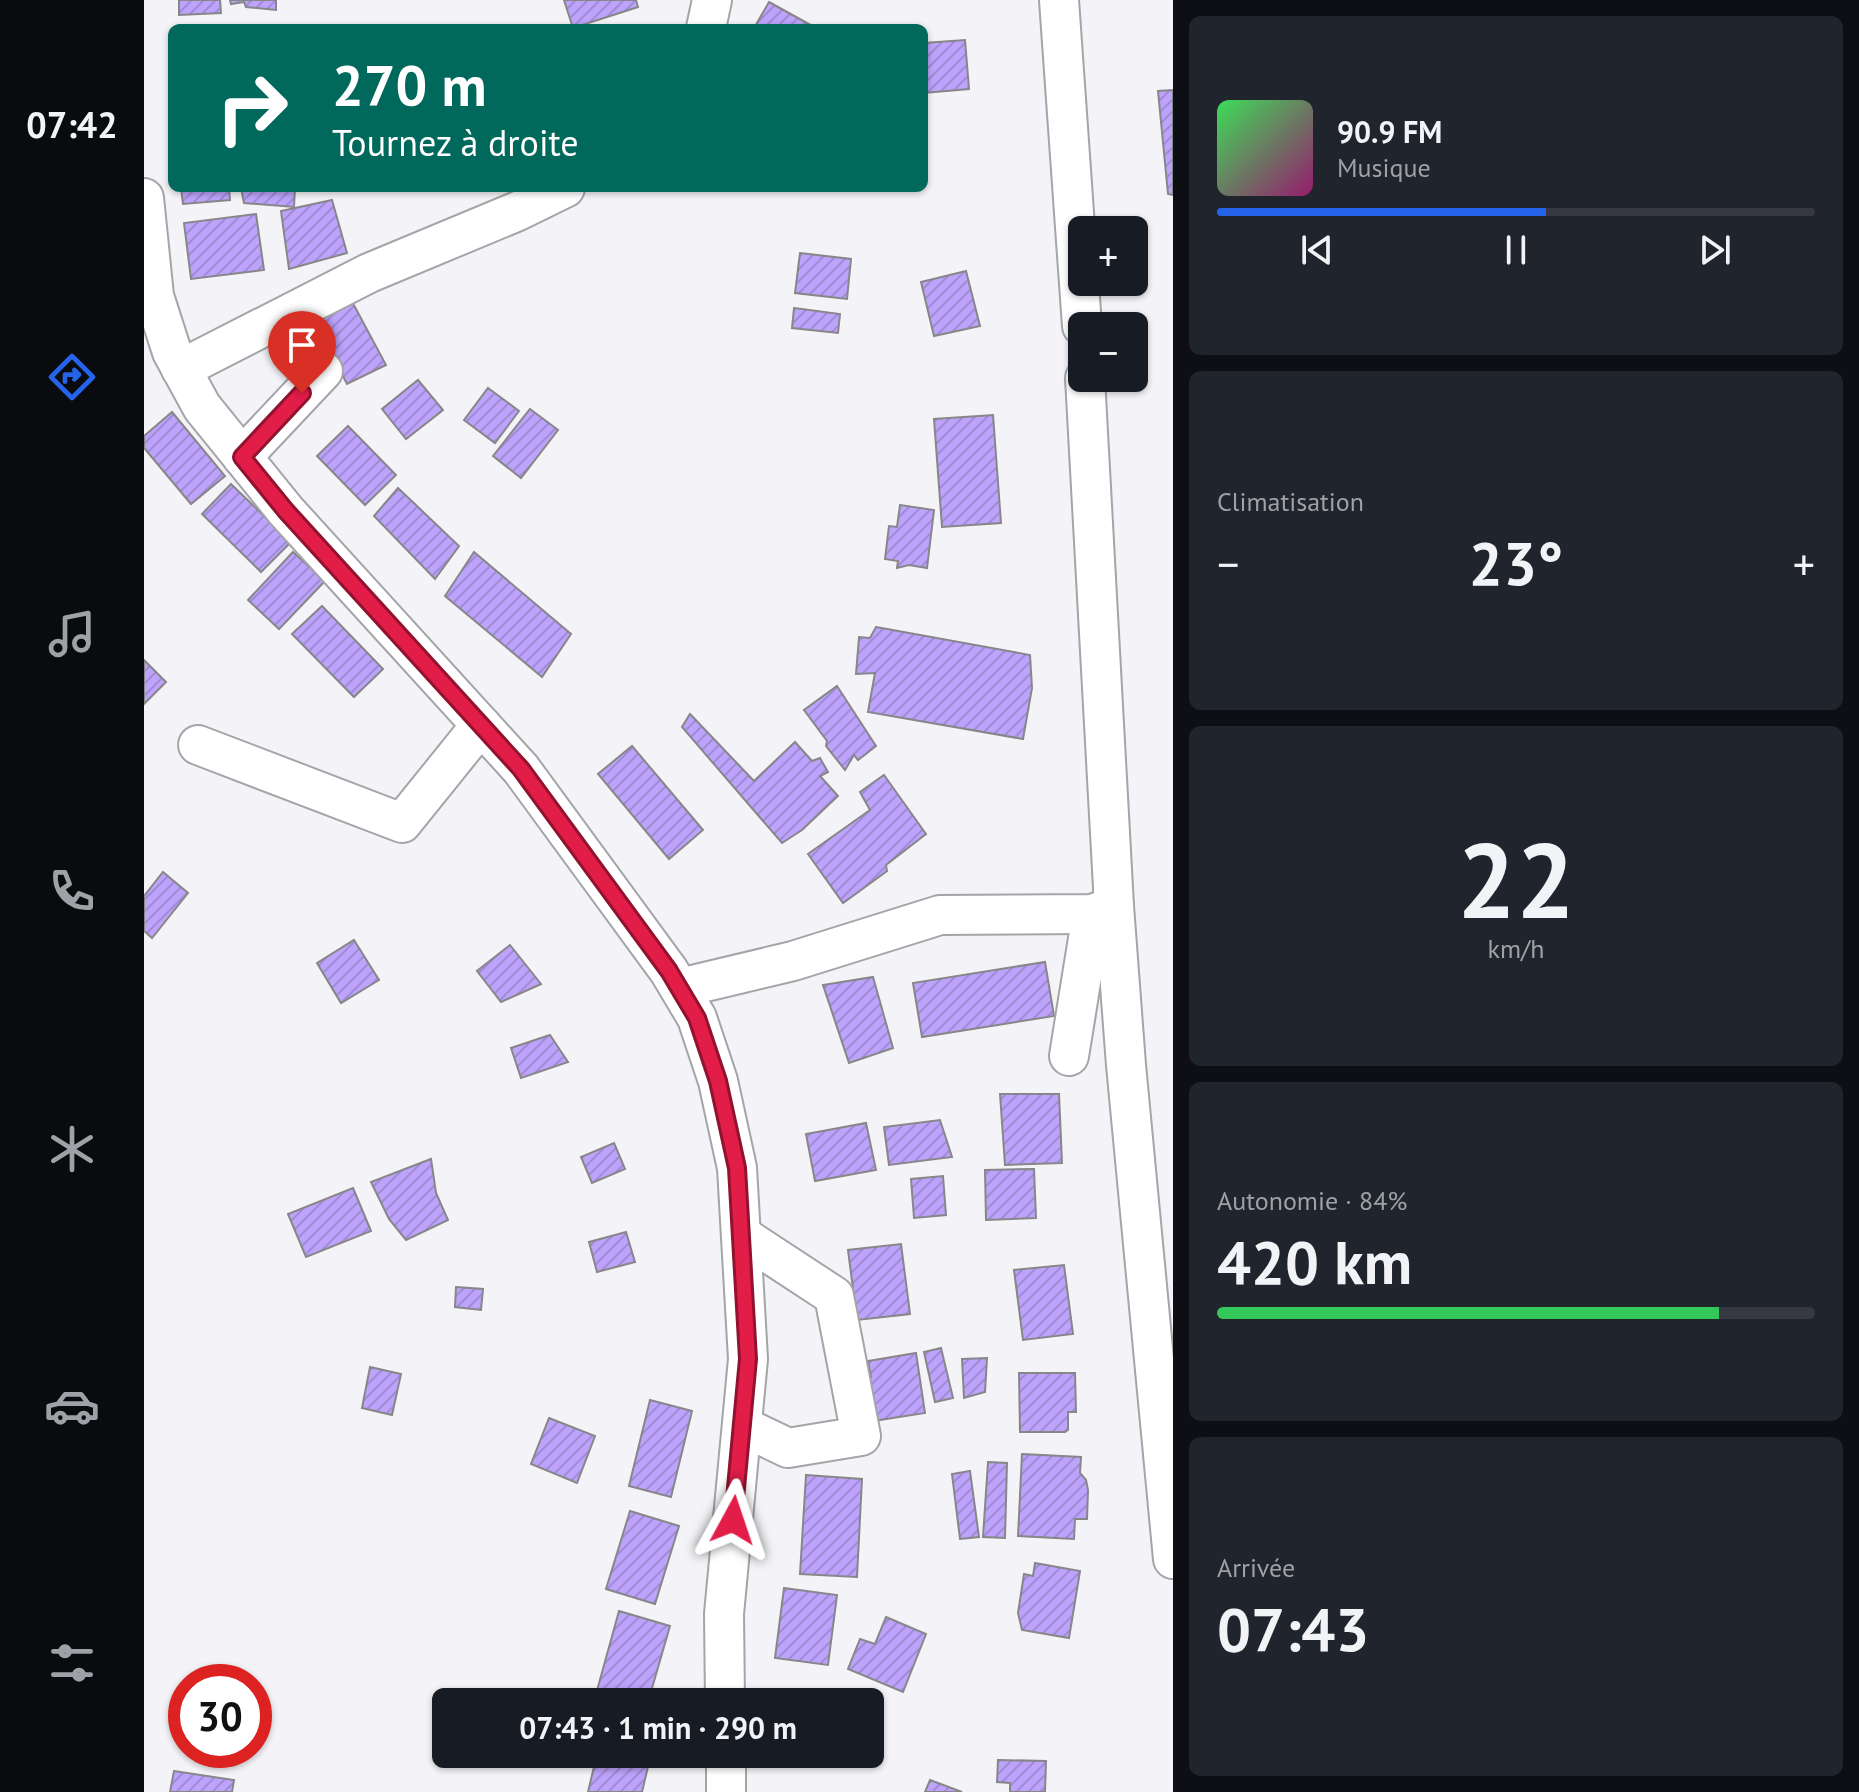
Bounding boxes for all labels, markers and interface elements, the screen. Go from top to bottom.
text: 270 m [332,49,487,121]
icon: right [200,56,304,160]
text: 07:42 [26,101,118,148]
text: 90.9 FM [1337,112,1442,151]
text: Tournez à droite [332,119,579,166]
text: Musique [1337,151,1431,184]
map controls [1068,216,1148,392]
button: + [1068,216,1148,296]
icon: previous [1295,228,1339,272]
icon: pause [1494,228,1538,272]
icon: next [1693,228,1737,272]
pin [268,311,336,393]
button: − [1068,312,1148,392]
icon: arrive [280,323,324,367]
icon: directions [44,349,100,405]
text: Climatisation [1217,485,1364,518]
text: 23° [1469,524,1563,602]
text: − [1217,535,1239,592]
text: + [1793,535,1815,592]
icon: music [44,606,100,662]
text: 22 [1457,812,1575,947]
icon: phone [44,863,100,919]
text: km/h [1488,932,1545,965]
icon: climate [44,1121,100,1177]
text: Autonomie · 84% [1217,1184,1407,1217]
text: 420 km [1217,1223,1412,1301]
icon: car [44,1378,100,1434]
position arrow [691,1478,775,1562]
text: Arrivée [1217,1551,1295,1584]
text: 07:43 [1217,1590,1369,1668]
icon: filters [44,1635,100,1691]
speed limit sign: 30 [168,1664,272,1768]
text: 07:43 · 1 min · 290 m [519,1708,797,1747]

